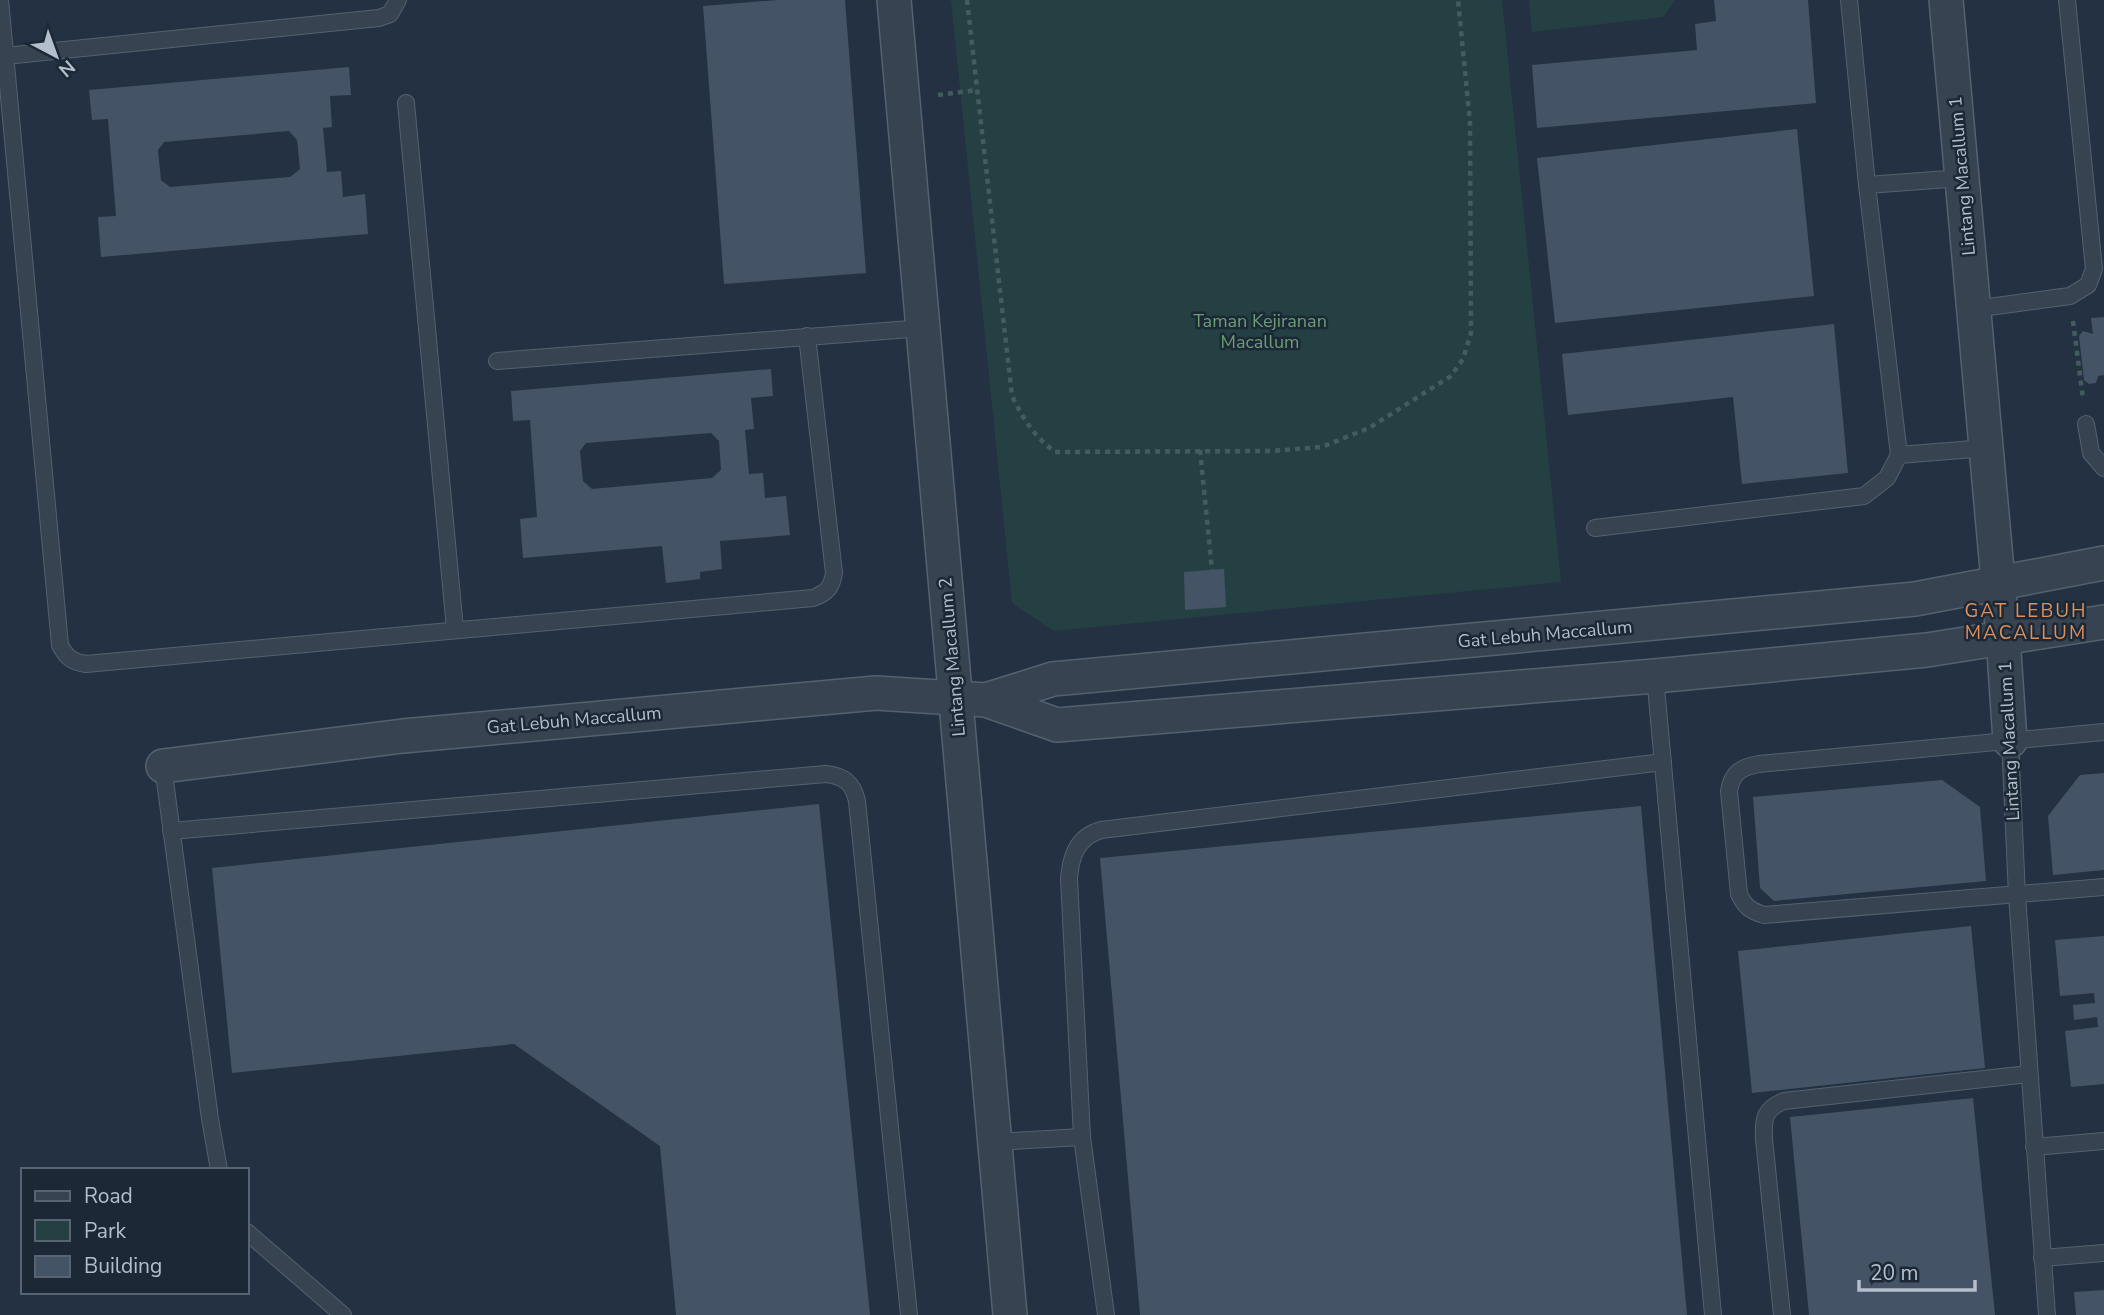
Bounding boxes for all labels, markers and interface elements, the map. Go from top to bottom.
north arrow [21,21,91,91]
text: N [53,54,80,83]
street label: Lintang Macallum 1 [1943,95,1981,257]
park label: Taman Kejiranan Macallum [1193,309,1327,354]
street label: Lintang Macallum 2 [933,576,971,738]
district label: GAT LEBUH MACALLUM [1964,598,2088,646]
street label: Gat Lebuh Maccallum [1457,614,1633,654]
street label: Lintang Macallum 1 [1993,661,2025,821]
street label: Gat Lebuh Maccallum [486,700,662,740]
legend [21,1168,248,1294]
text: Road [84,1182,133,1210]
text: Park [84,1217,126,1245]
scale bar [1859,1248,1974,1292]
text: Building [84,1252,162,1280]
text: 20 m [1870,1259,1919,1287]

